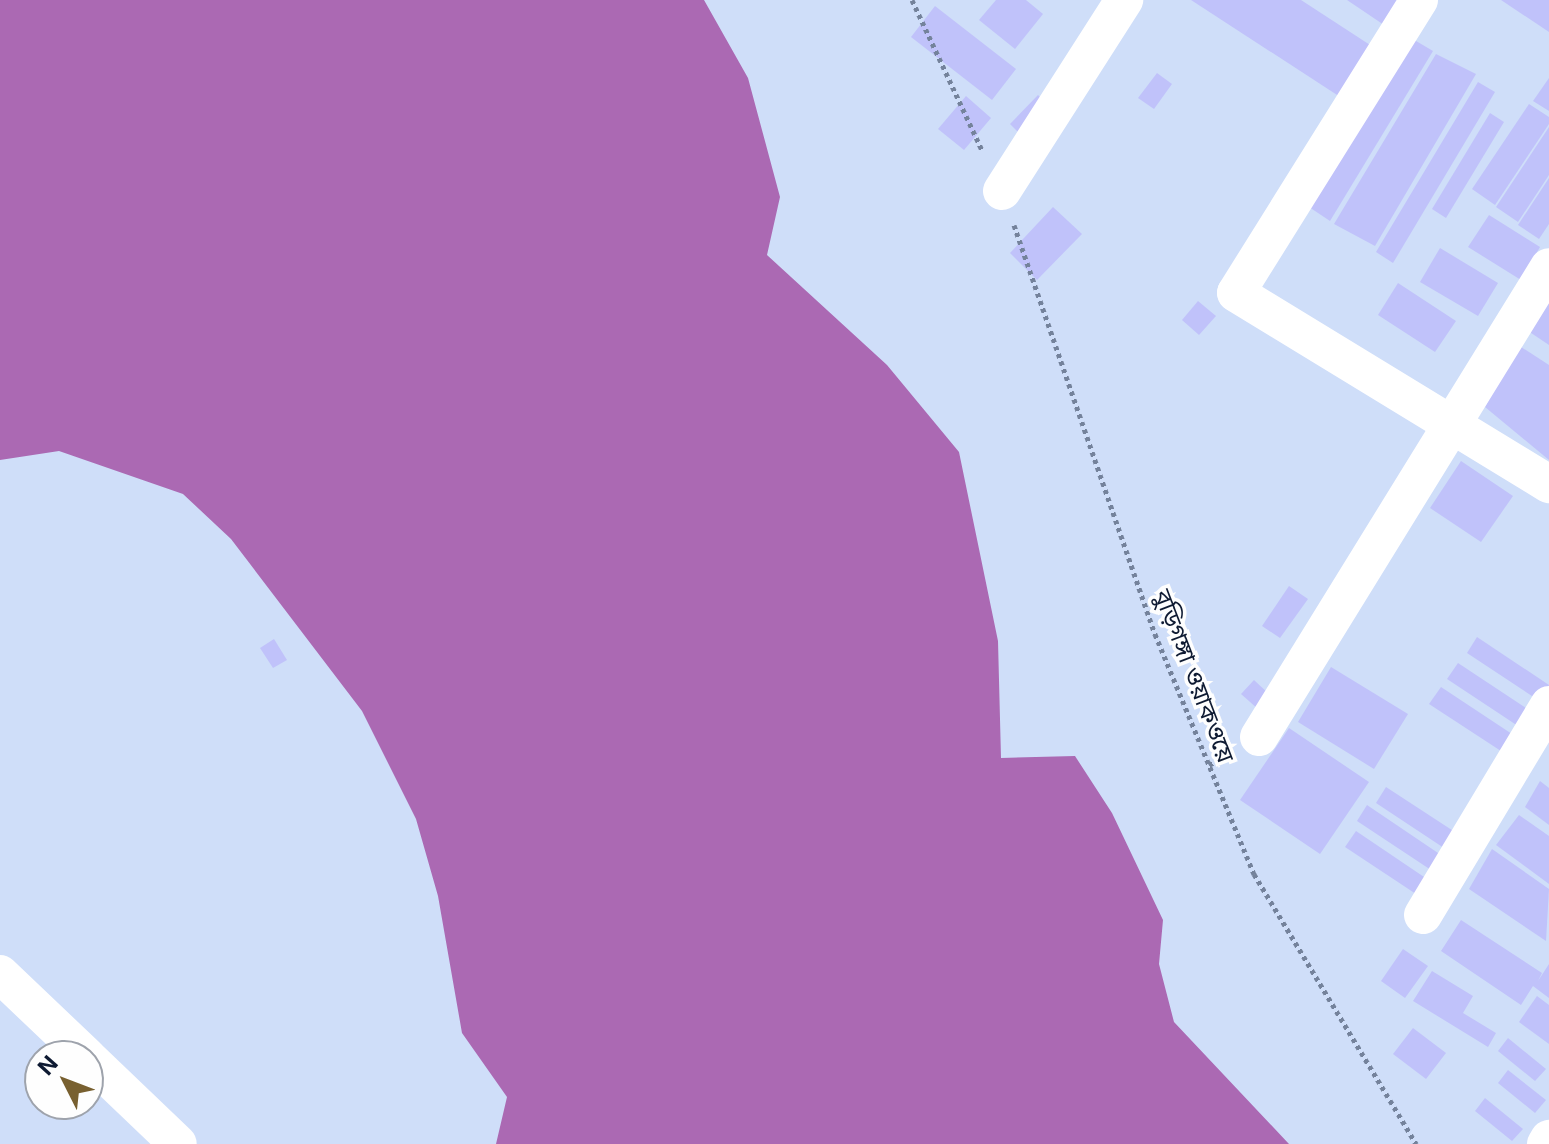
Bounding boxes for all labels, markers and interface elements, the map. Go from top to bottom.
street label: বুড়িগঙ্গা ওয়াকওয়ে [1148,585,1240,767]
north arrow [24,1040,104,1120]
text: N [32,1050,63,1080]

